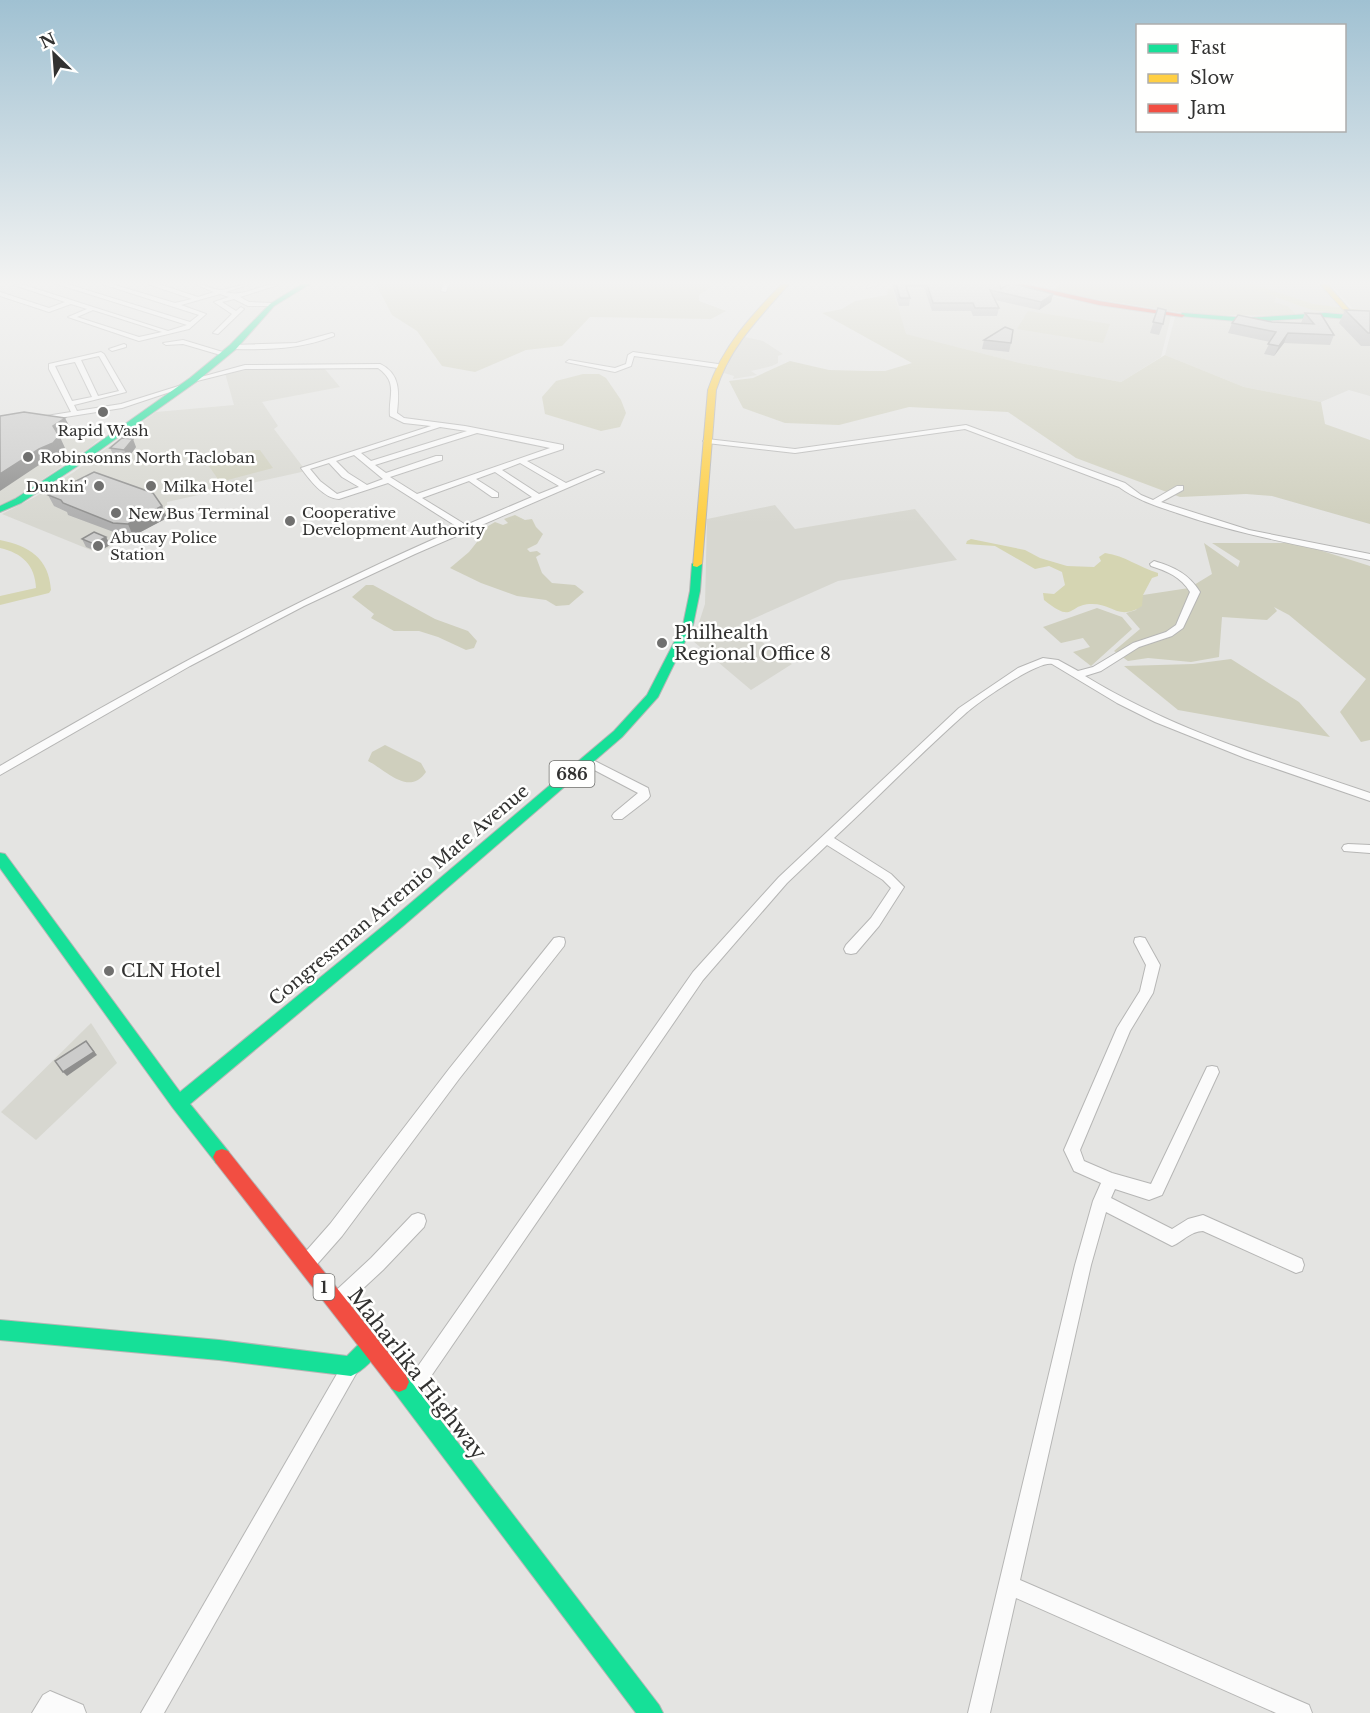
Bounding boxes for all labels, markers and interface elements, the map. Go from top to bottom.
north arrow [24,24,84,84]
legend [1136,24,1346,132]
text: N [37,28,59,53]
text: Fast [1190,37,1227,59]
text: Slow [1190,67,1235,89]
text: Jam [1188,97,1226,119]
marker: Rapid Wash [96,405,110,419]
place label: Rapid Wash [57,421,149,440]
place label: Robinsonns North Tacloban [40,448,255,467]
marker: Robinsonns North Tacloban [21,450,35,464]
place label: Dunkin' [26,477,87,496]
place label: Milka Hotel [163,477,254,496]
marker: Dunkin' [92,479,106,493]
marker: Milka Hotel [144,479,158,493]
place label: Cooperative Development Authority [302,503,486,539]
place label: New Bus Terminal [128,504,269,523]
marker: New Bus Terminal [109,506,123,520]
marker: Cooperative Development Authority [283,514,297,528]
place label: Abucay Police Station [109,528,217,564]
marker: Abucay Police Station [91,539,105,553]
place label: Philhealth Regional Office 8 [674,622,831,665]
marker: Philhealth Regional Office 8 [655,636,669,650]
road number: 686 [550,761,594,787]
street label: Congressman Artemio Mate Avenue [265,780,533,1010]
place label: CLN Hotel [121,960,221,982]
marker: CLN Hotel [102,964,116,978]
road number: 1 [314,1274,334,1300]
street label: Maharlika Highway [342,1283,492,1465]

